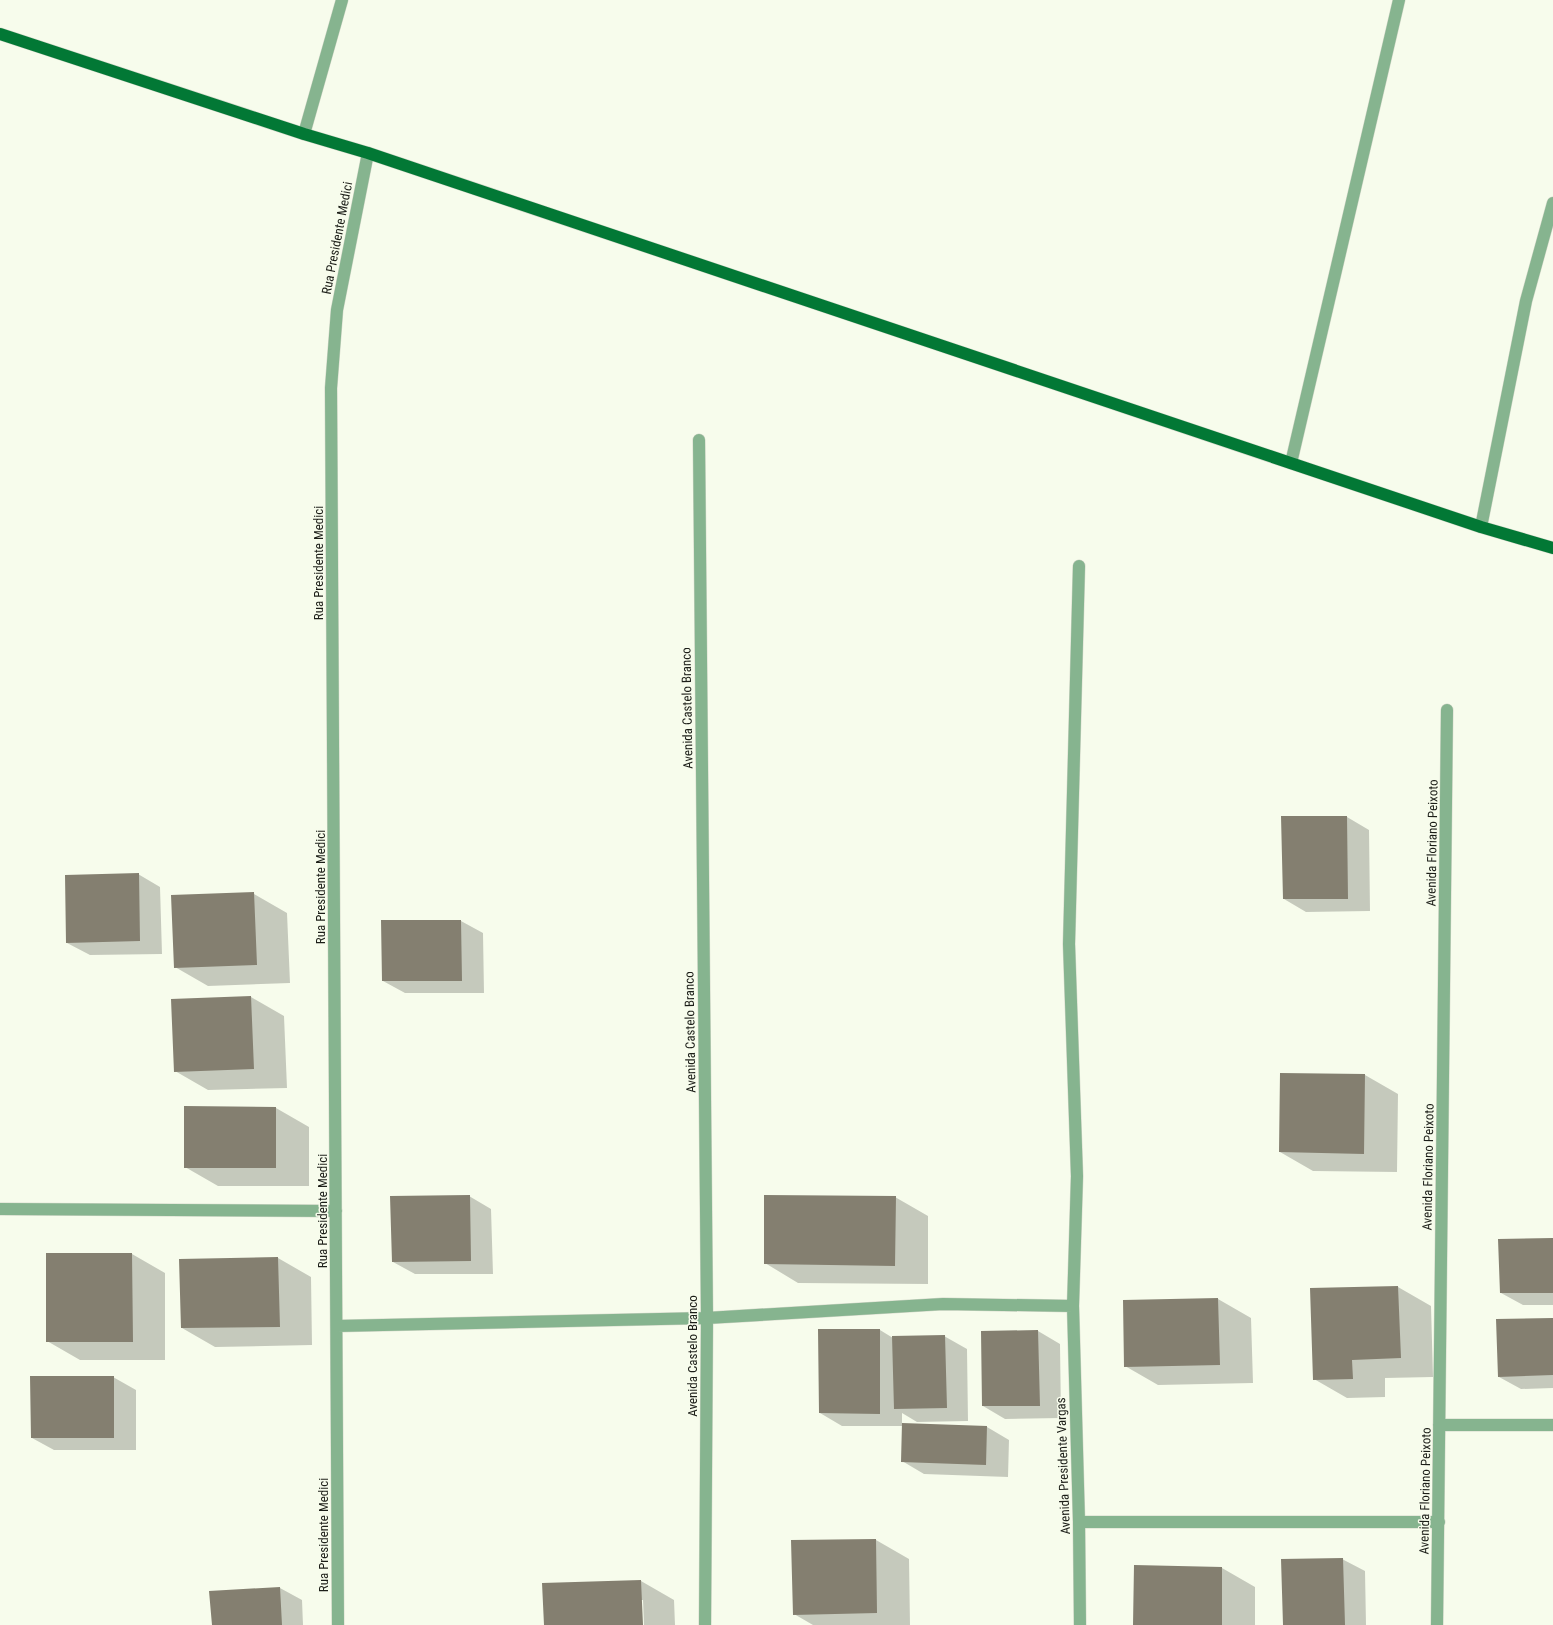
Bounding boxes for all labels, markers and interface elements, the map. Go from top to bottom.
street label: Rua Presidente Medici [319,180,355,296]
street label: Rua Presidente Medici [311,506,326,620]
street label: Avenida Castelo Branco [678,647,696,769]
street label: Avenida Floriano Peixoto [1423,779,1441,907]
street label: Rua Presidente Medici [313,830,328,944]
street label: Avenida Castelo Branco [681,971,699,1093]
street label: Avenida Floriano Peixoto [1419,1103,1437,1231]
street label: Rua Presidente Medici [315,1154,330,1268]
street label: Avenida Castelo Branco [685,1295,700,1417]
street label: Avenida Presidente Vargas [1053,1397,1073,1535]
street label: Avenida Floriano Peixoto [1416,1427,1434,1555]
street label: Rua Presidente Medici [316,1478,331,1592]

